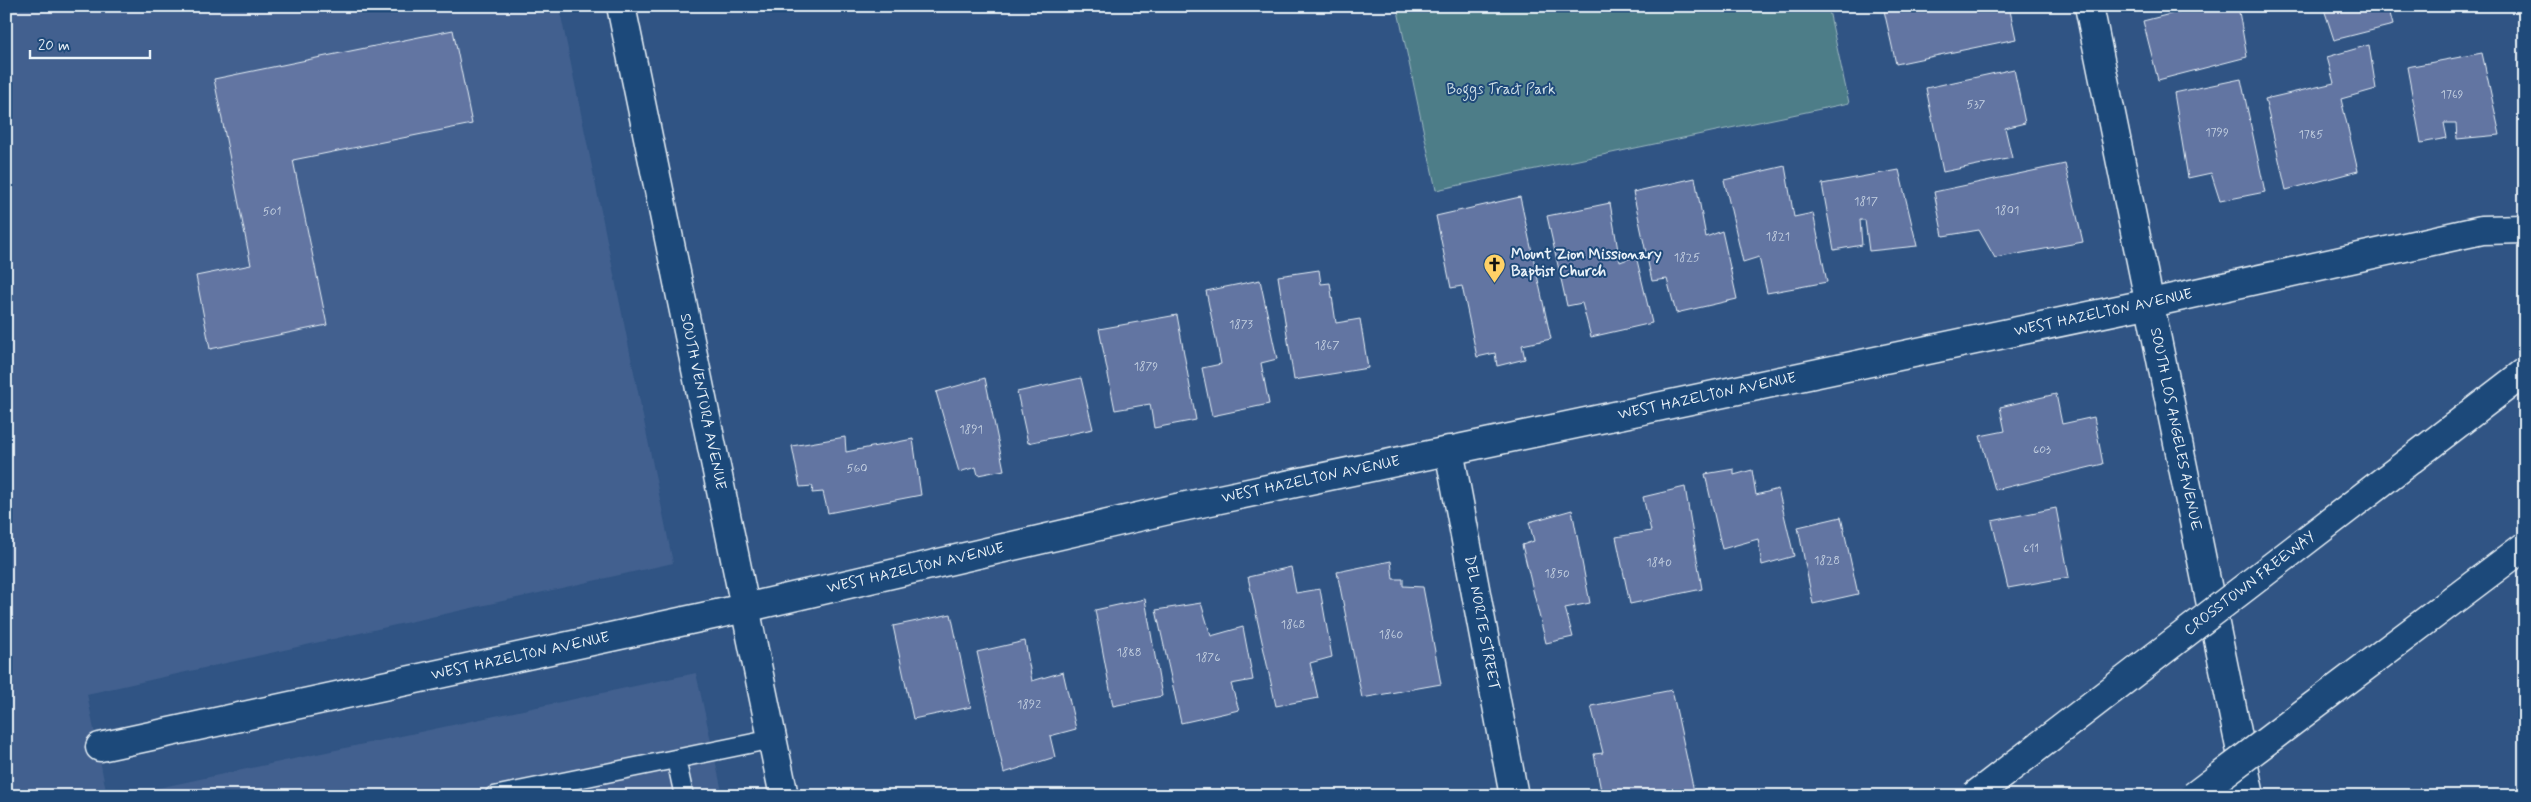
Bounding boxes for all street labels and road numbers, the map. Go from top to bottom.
street label: WEST HAZELTON AVENUE [2012,284,2195,342]
street label: SOUTH VENTURA AVENUE [675,312,731,492]
street label: SOUTH LOS ANGELES AVENUE [2145,326,2206,533]
street label: WEST HAZELTON AVENUE [1616,368,1798,425]
street label: WEST HAZELTON AVENUE [1220,451,1402,508]
street label: CROSSTOWN FREEWAY [2180,527,2319,641]
street label: WEST HAZELTON AVENUE [825,538,1007,599]
street label: DEL NORTE STREET [1459,554,1504,692]
street label: WEST HAZELTON AVENUE [429,627,612,685]

